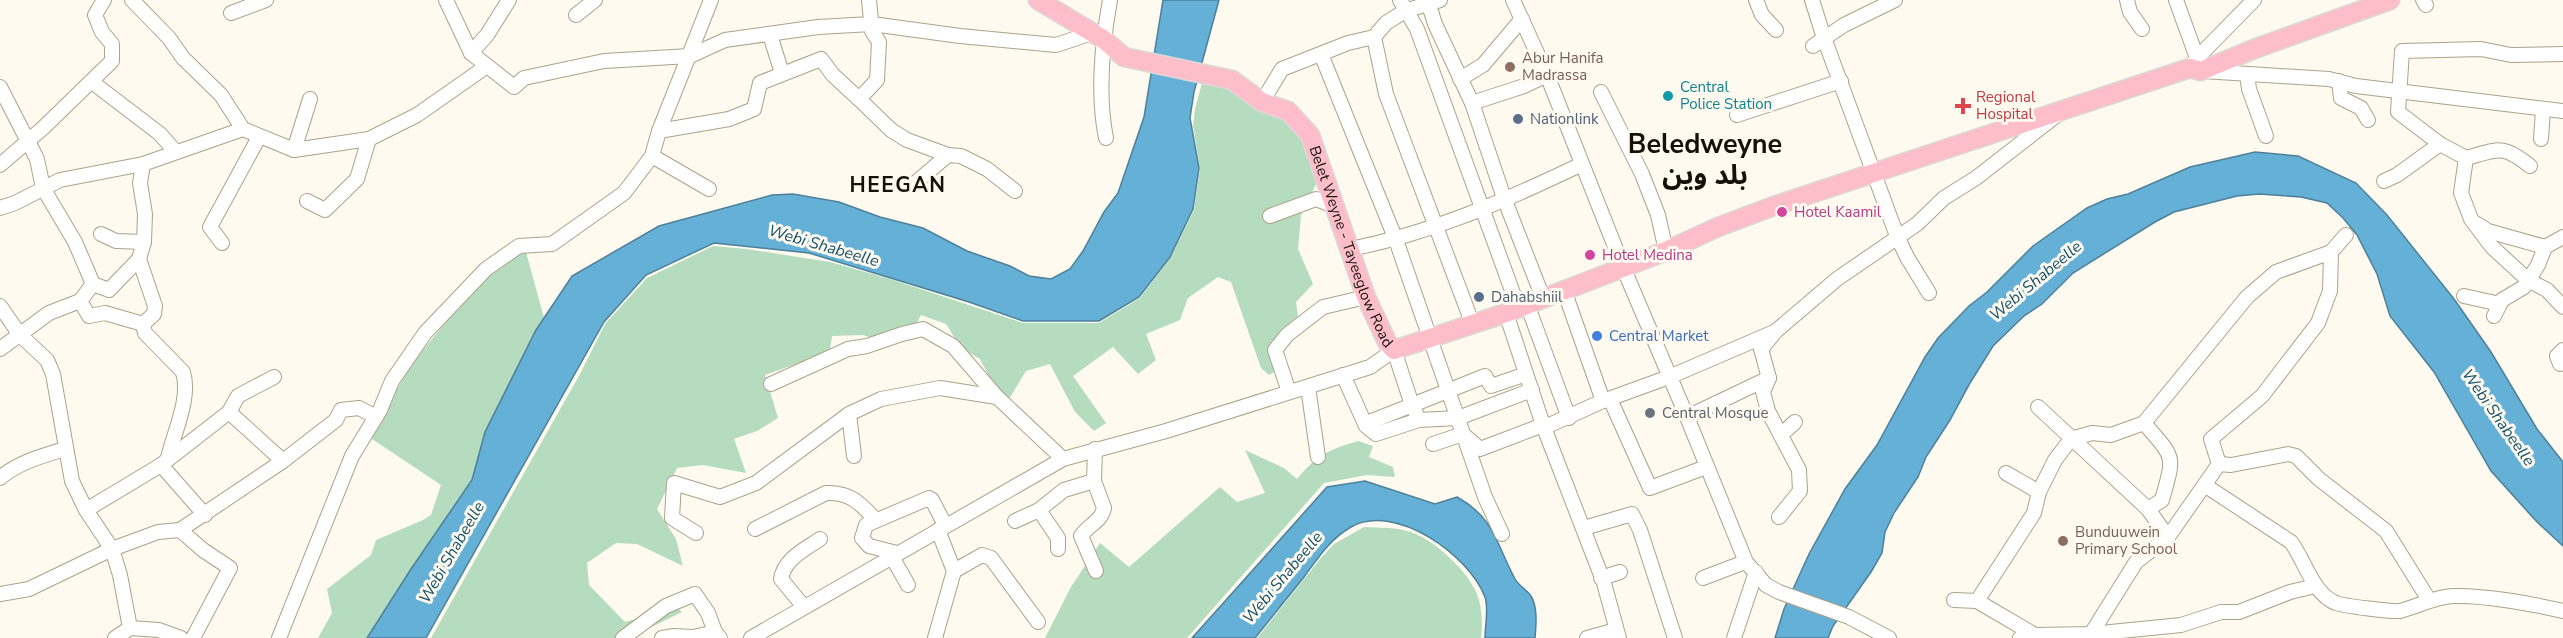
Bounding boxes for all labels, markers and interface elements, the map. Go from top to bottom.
place label: Abur Hanifa Madrassa [1522,48,1604,85]
marker: Abur Hanifa Madrassa [1503,60,1517,74]
place label: Central Police Station [1680,77,1772,114]
place label: Regional Hospital [1976,87,2036,124]
marker: Central Police Station [1661,89,1675,103]
marker: Regional Hospital [1954,97,1972,115]
place label: Nationlink [1530,109,1599,129]
marker: Nationlink [1511,112,1525,126]
district label: Beledweyne بلد وين [1628,126,1782,194]
street label: Belet Weyne - Tayeeglow Road [1304,143,1398,352]
district label: HEEGAN [849,171,947,199]
place label: Hotel Kaamil [1794,202,1882,222]
marker: Hotel Kaamil [1775,205,1789,219]
water label: Webi Shabeelle [766,220,882,272]
water label: Webi Shabeelle [1985,235,2087,326]
place label: Hotel Medina [1602,245,1693,265]
marker: Hotel Medina [1583,248,1597,262]
place label: Dahabshiil [1491,287,1563,307]
marker: Dahabshiil [1472,290,1486,304]
place label: Central Market [1609,326,1709,346]
marker: Central Market [1590,329,1604,343]
water label: Webi Shabeelle [2456,365,2540,471]
place label: Central Mosque [1662,403,1768,423]
marker: Central Mosque [1643,406,1657,420]
water label: Webi Shabeelle [414,497,490,607]
place label: Bunduuwein Primary School [2075,522,2178,559]
water label: Webi Shabeelle [1238,527,1328,628]
marker: Bunduuwein Primary School [2056,534,2070,548]

